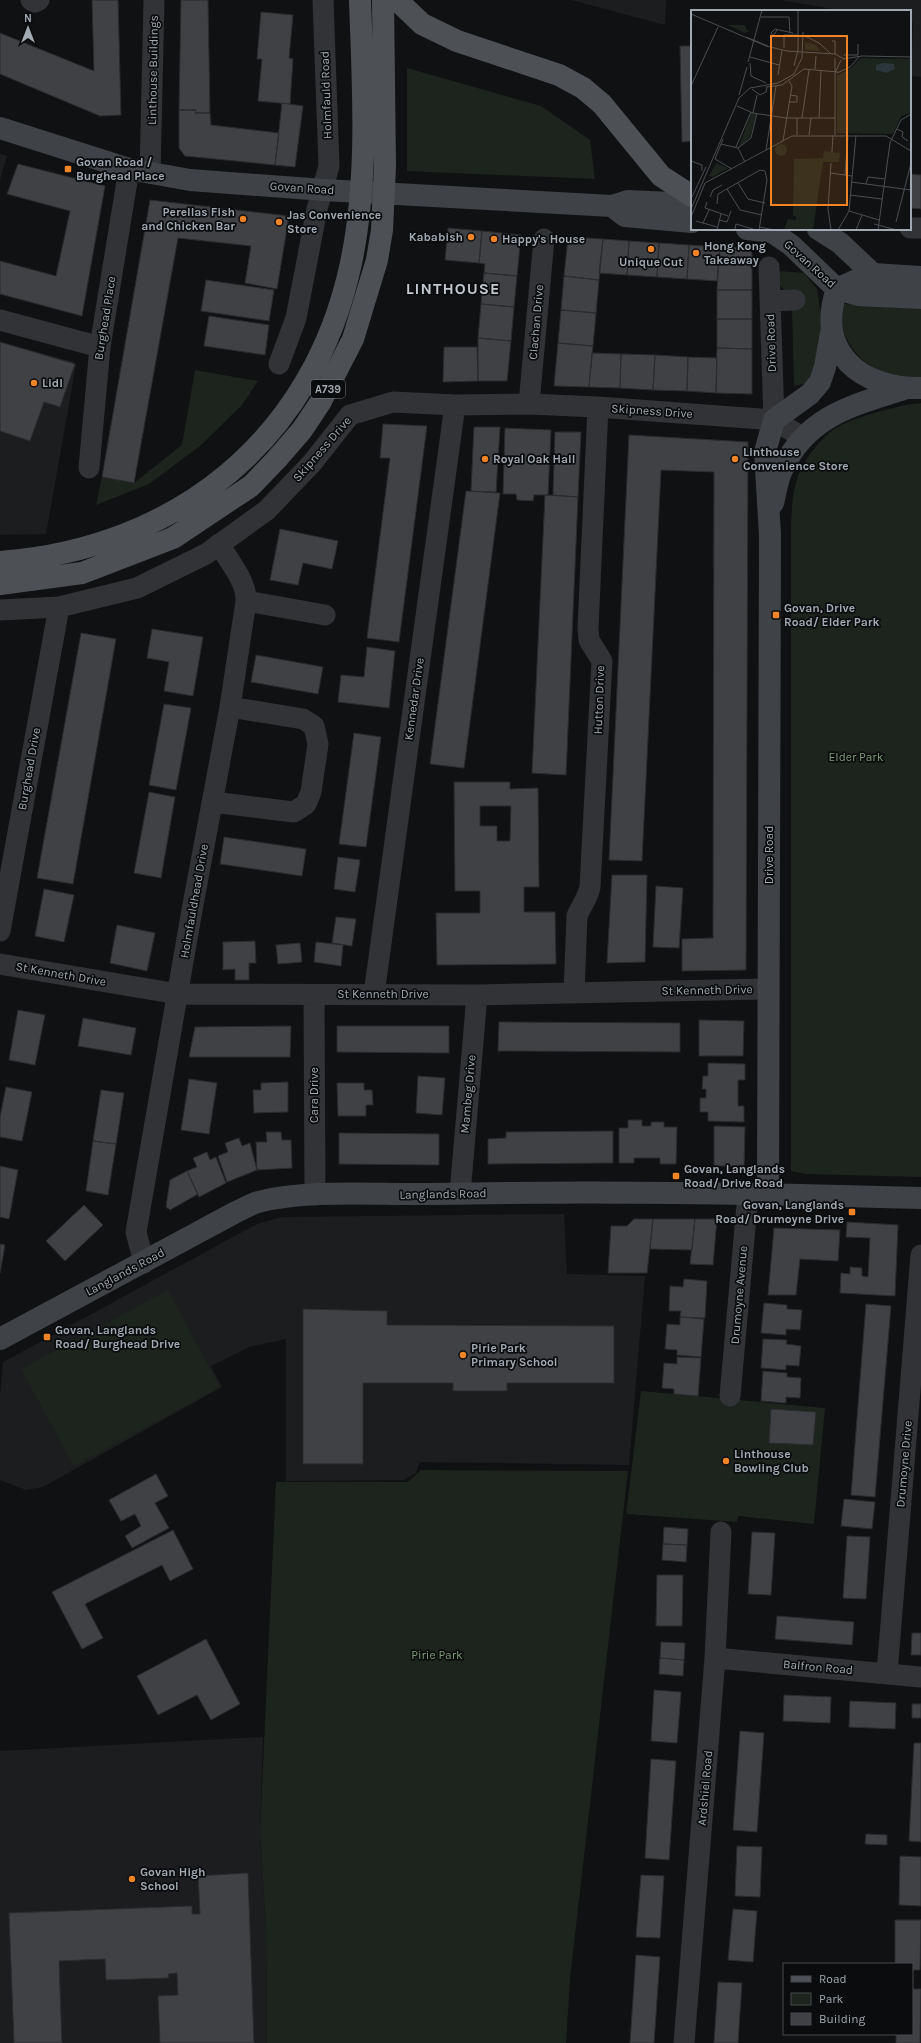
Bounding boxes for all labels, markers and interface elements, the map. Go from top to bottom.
north arrow [8,8,48,48]
inset map [691,10,911,230]
text: N [24,12,32,25]
street label: Linthouse Buildings [145,15,161,125]
street label: Holmfauld Road [317,51,335,139]
place label: Govan Road / Burghead Place [76,155,165,183]
marker: Govan Road / Burghead Place [63,164,73,174]
street label: Govan Road [269,179,335,197]
place label: Perellas Fish and Chicken Bar [141,205,235,233]
place label: Jas Convenience Store [287,208,381,236]
marker: Perellas Fish and Chicken Bar [238,214,248,224]
marker: Jas Convenience Store [274,217,284,227]
place label: Kababish [409,230,463,244]
marker: Kababish [466,232,476,242]
place label: Happy's House [502,232,585,246]
marker: Happy's House [489,234,499,244]
street label: Govan Road [781,237,839,291]
place label: Hong Kong Takeaway [704,239,766,267]
marker: Unique Cut [646,244,656,254]
marker: Hong Kong Takeaway [691,248,701,258]
place label: Unique Cut [619,255,683,269]
street label: Burghead Place [91,275,119,361]
district label: LINTHOUSE [406,279,500,298]
street label: Clachan Drive [526,284,546,360]
street label: Drive Road [763,314,779,372]
place label: Lidl [42,376,63,390]
marker: Lidl [29,378,39,388]
road number: A739 [311,380,345,398]
street label: Skipness Drive [611,401,693,421]
street label: Skipness Drive [290,414,354,484]
place label: Linthouse Convenience Store [743,445,849,473]
place label: Royal Oak Hall [493,452,575,466]
marker: Royal Oak Hall [480,454,490,464]
marker: Linthouse Convenience Store [730,454,740,464]
place label: Govan, Drive Road/ Elder Park [784,601,880,629]
marker: Govan, Drive Road/ Elder Park [771,610,781,620]
street label: Kennedar Drive [401,657,427,741]
street label: Hutton Drive [591,665,607,735]
street label: Burghead Drive [15,727,43,811]
park label: Elder Park [829,750,884,764]
street label: Drive Road [762,826,776,884]
street label: Holmfauldhead Drive [177,843,211,959]
street label: St Kenneth Drive [15,959,107,989]
street label: St Kenneth Drive [661,982,753,998]
street label: St Kenneth Drive [337,987,429,1001]
street label: Mambeg Drive [458,1054,478,1134]
street label: Cara Drive [307,1067,321,1123]
place label: Govan, Langlands Road/ Drive Road [684,1162,785,1190]
marker: Govan, Langlands Road/ Drive Road [671,1171,681,1181]
street label: Langlands Road [399,1186,487,1202]
place label: Govan, Langlands Road/ Drumoyne Drive [715,1198,844,1226]
marker: Govan, Langlands Road/ Drumoyne Drive [847,1207,857,1217]
street label: Langlands Road [83,1245,167,1299]
street label: Drumoyne Avenue [728,1245,750,1345]
place label: Govan, Langlands Road/ Burghead Drive [55,1323,180,1351]
marker: Govan, Langlands Road/ Burghead Drive [42,1332,52,1342]
place label: Pirie Park Primary School [471,1341,558,1369]
marker: Pirie Park Primary School [458,1350,468,1360]
street label: Drumoyne Drive [893,1420,915,1508]
place label: Linthouse Bowling Club [734,1447,809,1475]
marker: Linthouse Bowling Club [721,1456,731,1466]
park label: Pirie Park [411,1648,463,1662]
street label: Balfron Road [782,1657,854,1677]
street label: Ardshiel Road [695,1750,715,1826]
place label: Govan High School [140,1865,206,1893]
marker: Govan High School [127,1874,137,1884]
legend [783,1963,913,2035]
text: Road [819,1972,847,1986]
text: Park [819,1992,844,2006]
text: Building [819,2012,866,2026]

